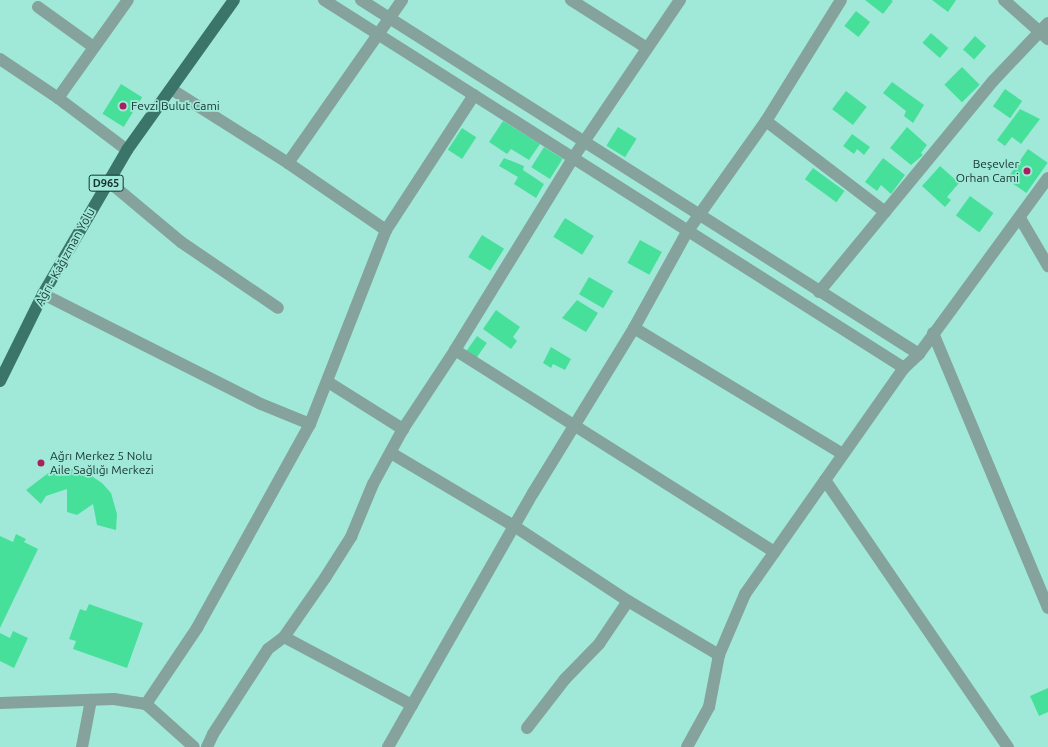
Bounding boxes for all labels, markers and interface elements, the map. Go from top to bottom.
place label: Fevzi Bulut Cami [131,99,220,113]
marker: Fevzi Bulut Cami [118,101,128,111]
place label: Beşevler Orhan Cami [956,157,1019,185]
marker: Beşevler Orhan Cami [1022,166,1032,176]
road number: D965 [88,174,124,192]
street label: Ağrı - Kağızman Yolu [32,206,98,308]
place label: Ağrı Merkez 5 Nolu Aile Sağlığı Merkezi [50,449,154,477]
marker: Ağrı Merkez 5 Nolu Aile Sağlığı Merkezi [35,457,47,469]

